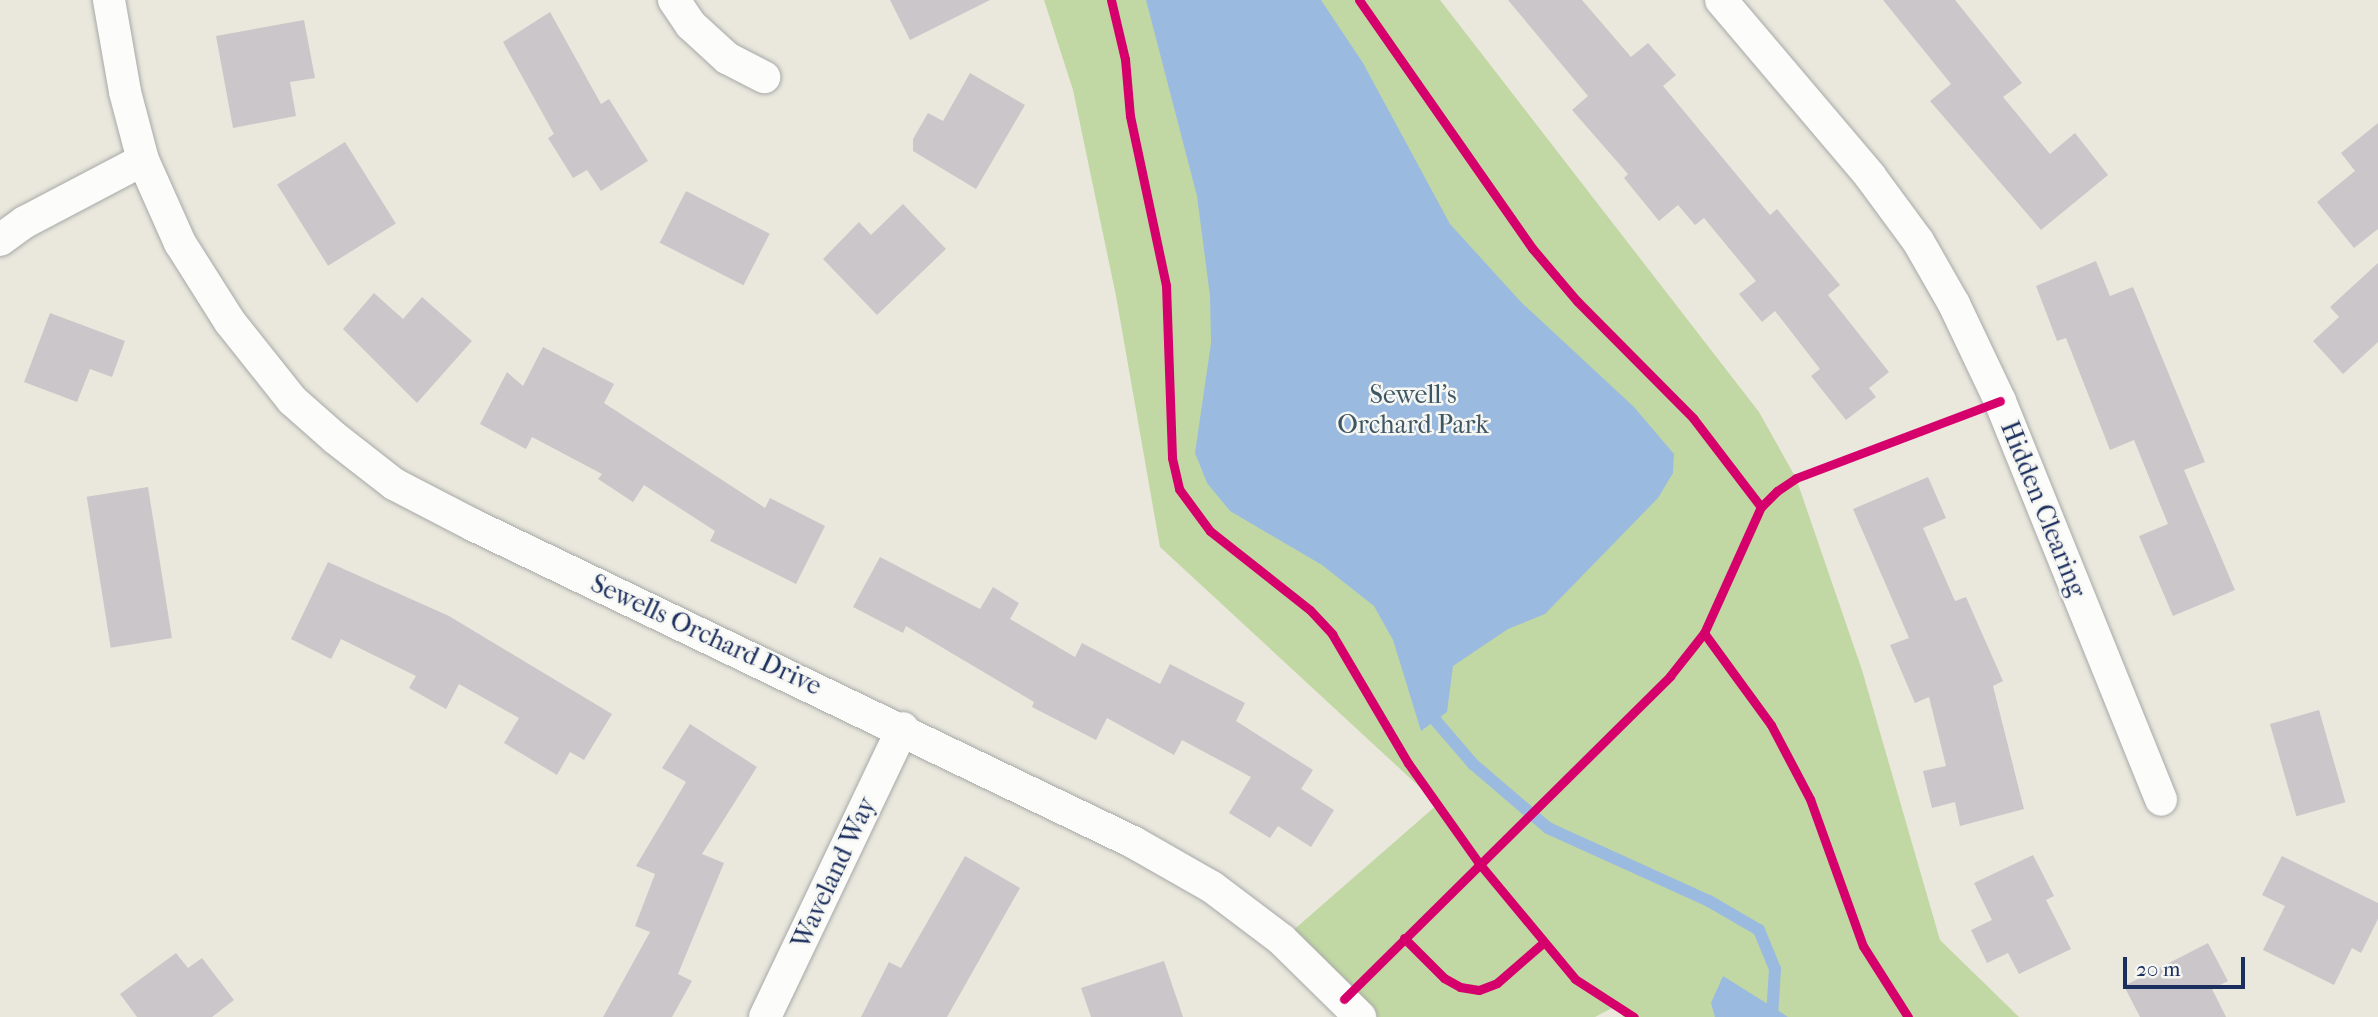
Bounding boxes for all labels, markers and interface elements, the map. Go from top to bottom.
park label: Sewell's Orchard Park [1337,379,1489,440]
street label: Hidden Clearing [1994,416,2092,602]
street label: Sewells Orchard Drive [586,568,826,702]
street label: Waveland Way [785,792,883,954]
scale bar [2126,944,2248,988]
text: 20 m [2136,957,2180,981]

